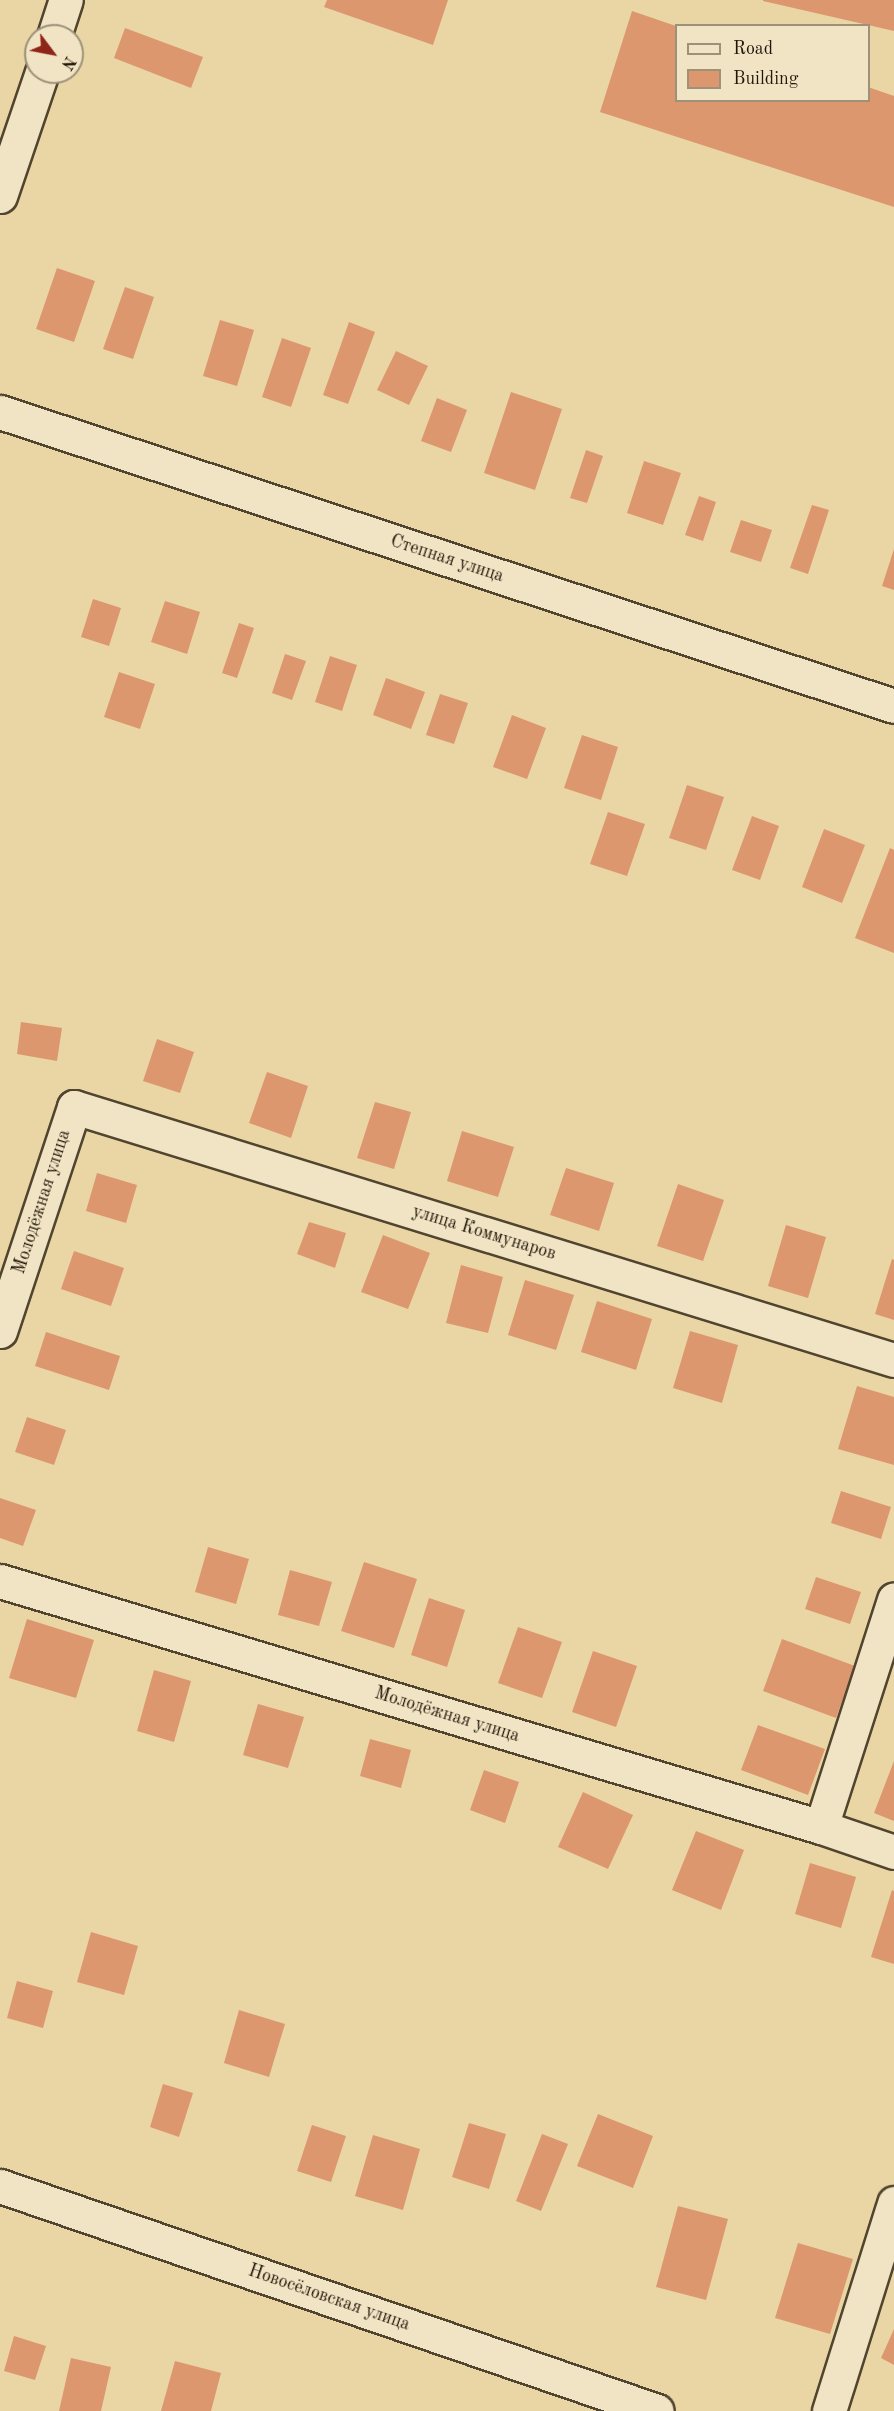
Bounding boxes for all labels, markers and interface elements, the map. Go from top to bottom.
north arrow [24,24,84,84]
legend [675,24,870,102]
text: Road [733,40,773,58]
text: N [58,53,78,72]
text: Building [733,70,798,88]
street label: Степная улица [388,531,506,587]
street label: Молодёжная улица [8,1127,76,1277]
street label: улица Коммунаров [410,1201,558,1265]
street label: Молодёжная улица [372,1683,522,1747]
street label: Новосёловская улица [245,2260,413,2336]

